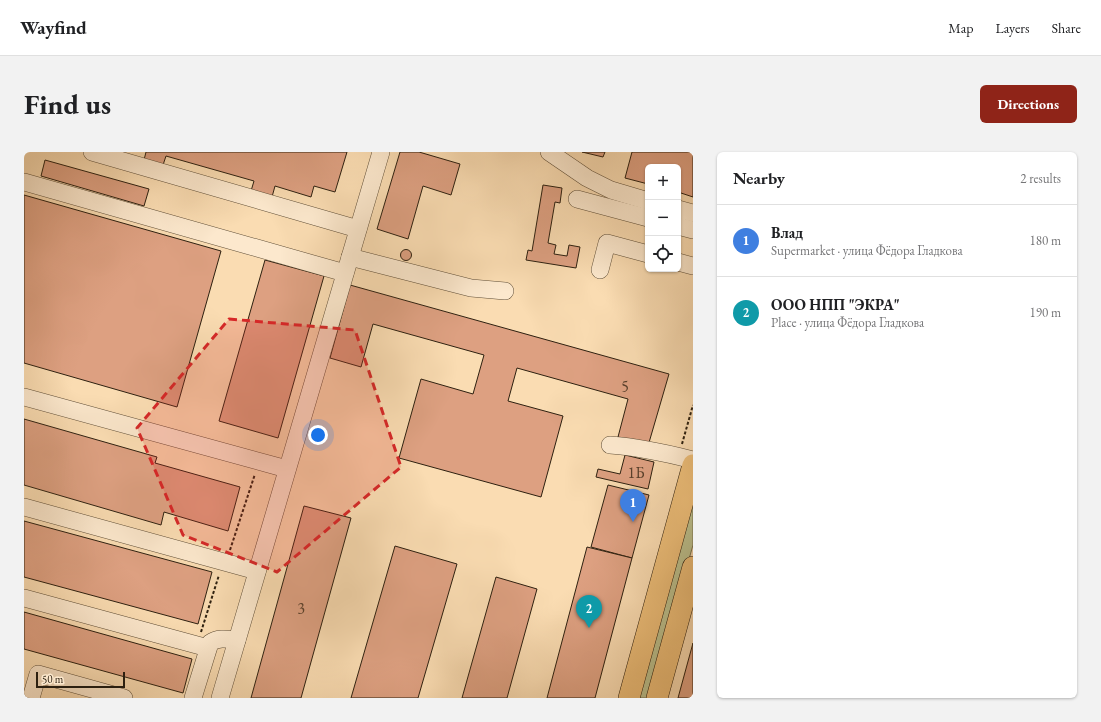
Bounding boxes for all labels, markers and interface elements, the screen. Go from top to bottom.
text: Wayfind [20,15,87,40]
text: Map [948,19,973,37]
text: Layers [995,19,1030,37]
text: Share [1052,19,1081,37]
button: Directions [980,85,1077,123]
text: Find us [24,86,111,122]
map controls [645,164,681,272]
button: + [645,164,681,200]
text: Nearby [733,167,785,189]
text: 2 results [1020,170,1061,187]
button: − [645,200,681,236]
text: Влад [771,223,803,242]
text: 1 [743,232,749,249]
text: 180 m [1030,232,1061,249]
button: locate [645,236,681,272]
text: Supermarket · улица Фёдора Гладкова [771,242,963,259]
text: ООО НПП "ЭКРА" [771,295,900,314]
text: 2 [743,304,749,321]
text: 190 m [1030,304,1061,321]
text: Place · улица Фёдора Гладкова [771,314,924,331]
house number: 5 [621,376,629,397]
your location [308,425,328,445]
house number: 1Б [627,462,645,483]
pin: 1 [620,489,646,522]
pin: 2 [576,595,602,628]
house number: 3 [297,598,305,619]
scale bar [36,670,125,689]
text: 50 m [42,672,63,686]

